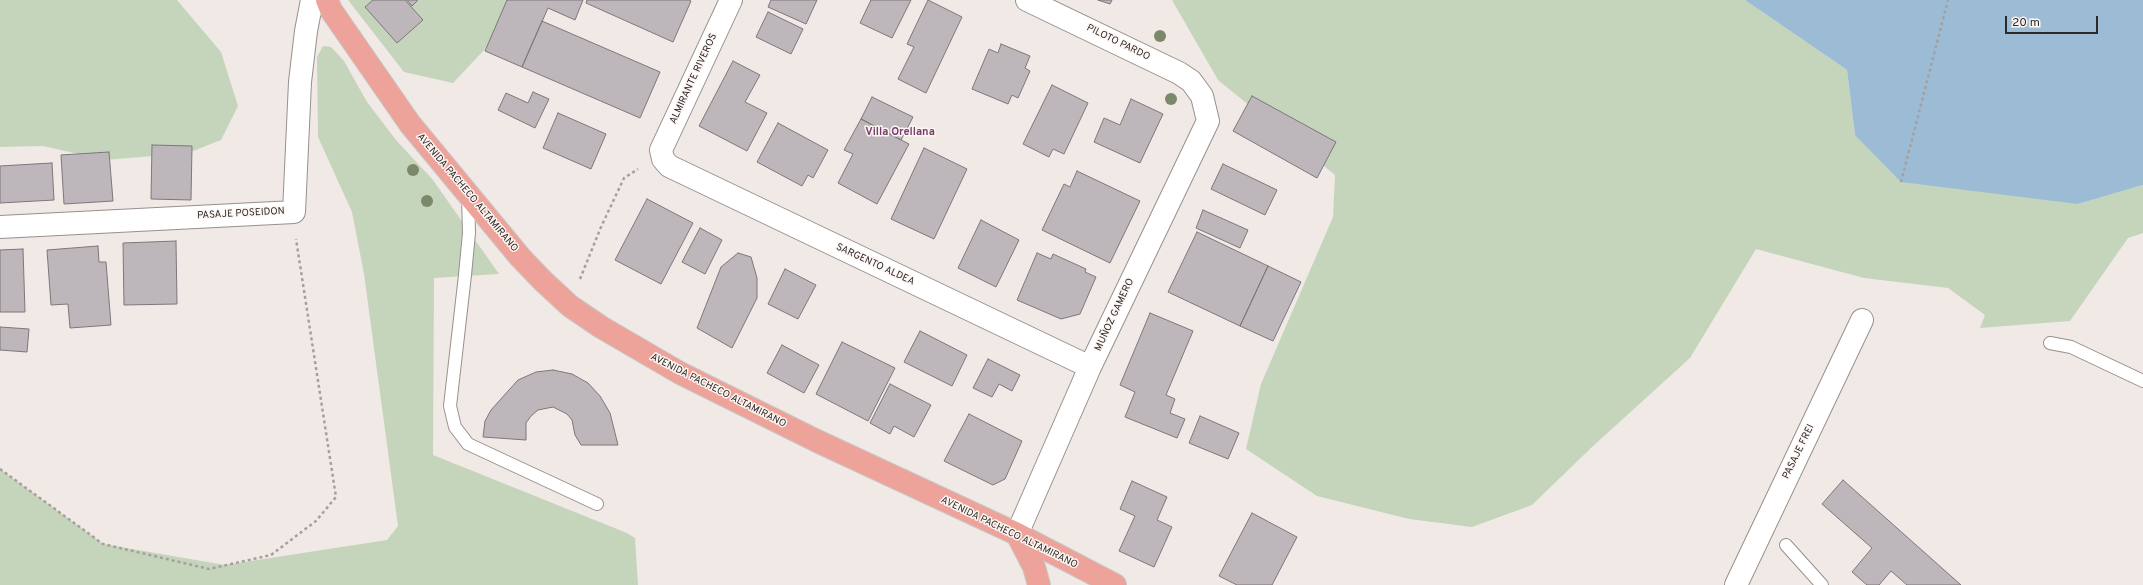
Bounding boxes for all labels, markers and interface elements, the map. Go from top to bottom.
scale bar [2007,8,2100,34]
text: 20 m [2012,15,2040,31]
street label: PILOTO PARDO [1084,22,1152,64]
street label: ALMIRANTE RIVEROS [668,32,720,126]
district label: Villa Orellana [865,126,935,140]
street label: AVENIDA PACHECO ALTAMIRANO [414,131,520,255]
street label: PASAJE POSEIDON [197,206,285,222]
street label: SARGENTO ALDEA [834,241,916,289]
street label: MUÑOZ GAMERO [1093,277,1137,353]
street label: AVENIDA PACHECO ALTAMIRANO [648,351,788,431]
street label: PASAJE FREI [1781,423,1817,481]
street label: AVENIDA PACHECO ALTAMIRANO [939,495,1079,571]

